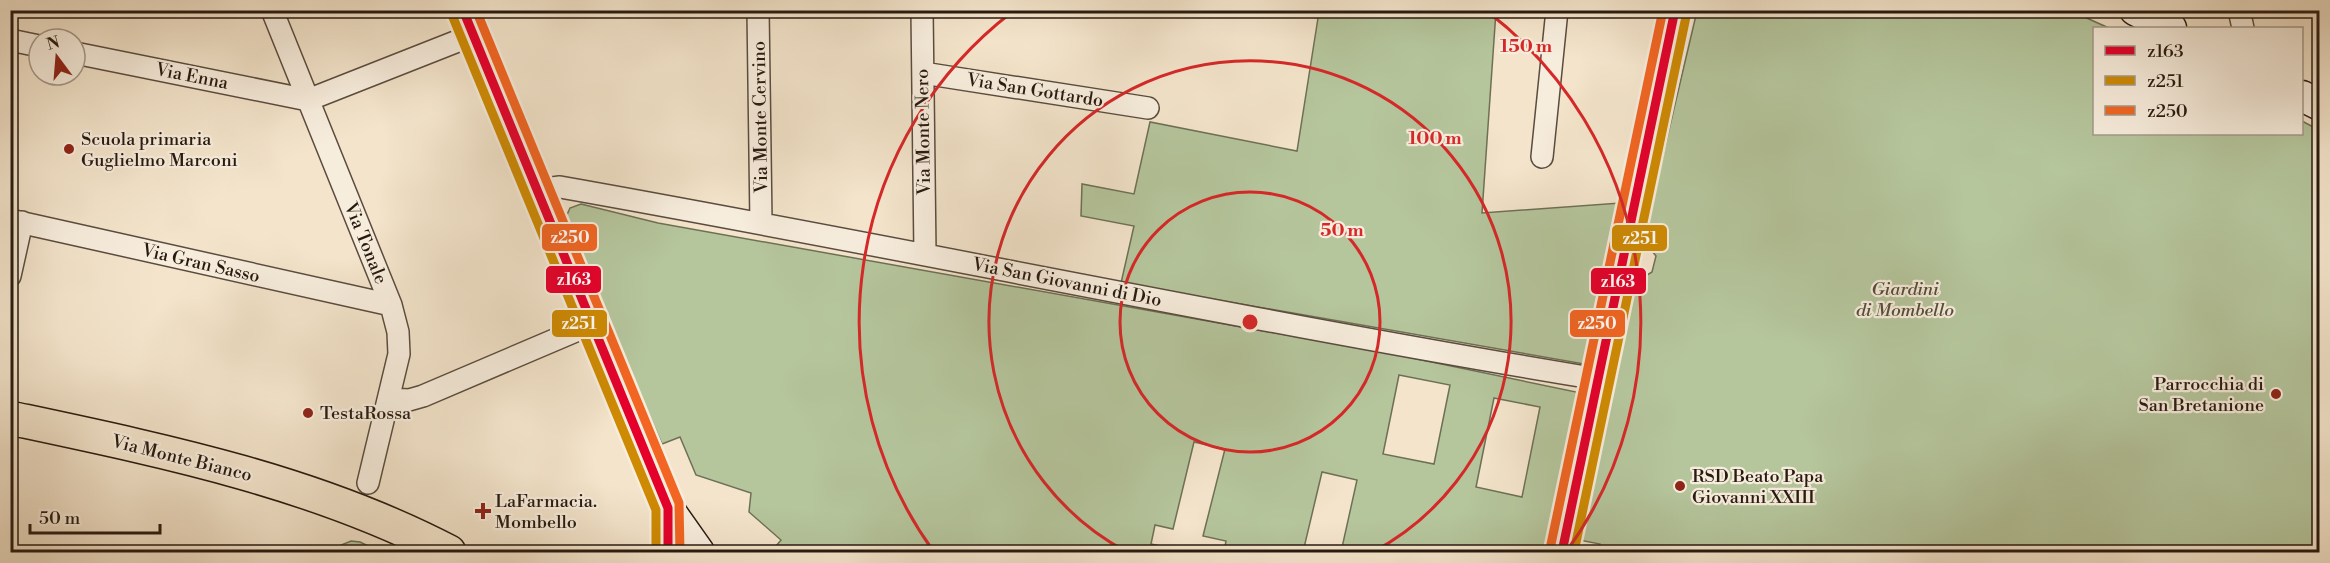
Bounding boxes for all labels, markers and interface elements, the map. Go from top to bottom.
north arrow [27,27,87,87]
legend [2093,27,2303,135]
text: N [44,32,62,55]
text: 150 m [1500,35,1553,58]
text: z163 [2147,40,2184,63]
street label: Via Monte Cervino [748,41,773,194]
street label: Via Enna [153,58,231,95]
street label: Via San Gottardo [964,68,1105,113]
street label: Via Monte Nero [911,69,936,196]
text: z251 [2147,70,2184,93]
text: z250 [2147,100,2188,123]
text: 100 m [1408,127,1462,150]
place label: Scuola primaria Guglielmo Marconi [81,128,238,172]
marker: Scuola primaria Guglielmo Marconi [62,142,76,156]
street label: Via Tonale [338,198,392,287]
text: 50 m [1320,219,1364,242]
line badge: z250 [541,223,598,252]
line badge: z251 [1611,224,1668,252]
text: z250 [550,228,590,248]
text: z251 [1622,229,1658,249]
street label: Via Gran Sasso [139,239,262,288]
street label: Via San Giovanni di Dio [969,253,1164,312]
line badge: z163 [545,265,602,294]
line badge: z163 [1590,267,1647,295]
text: z163 [557,270,592,290]
text: z163 [1601,272,1636,292]
park label: Giardini di Mombello [1856,278,1954,322]
line badge: z251 [551,309,608,338]
line badge: z250 [1569,309,1626,338]
centre of rings [1240,312,1260,332]
text: z251 [561,314,597,334]
text: z250 [1577,314,1617,334]
place label: Parrocchia di San Bretanione [2138,373,2264,417]
marker: Parrocchia di San Bretanione [2269,387,2283,401]
place label: TestaRossa [320,402,412,425]
marker: TestaRossa [301,406,315,420]
street label: Via Monte Bianco [108,430,255,487]
place label: RSD Beato Papa Giovanni XXIII [1692,465,1824,509]
marker: RSD Beato Papa Giovanni XXIII [1673,479,1687,493]
place label: LaFarmacia. Mombello [495,490,597,534]
scale bar [30,497,160,535]
marker: LaFarmacia. Mombello [476,504,490,518]
text: 50 m [39,507,81,530]

